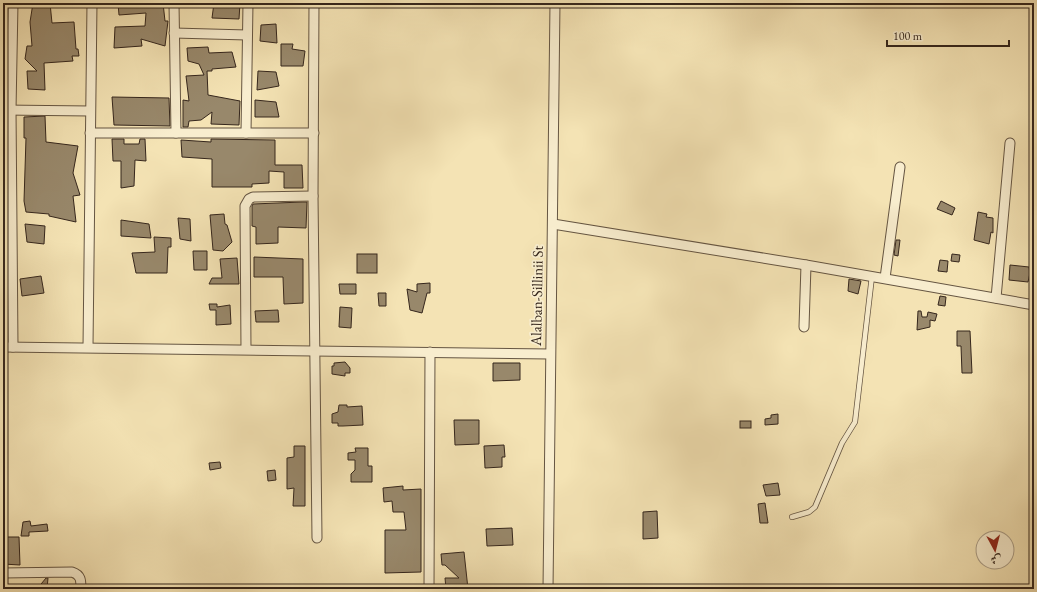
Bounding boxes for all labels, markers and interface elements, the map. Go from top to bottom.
scale bar [887,22,1009,48]
text: 100 m [893,28,923,44]
street label: Alalban-Sillinii St [526,245,547,347]
north arrow [975,530,1015,570]
text: ش [990,552,1002,568]

